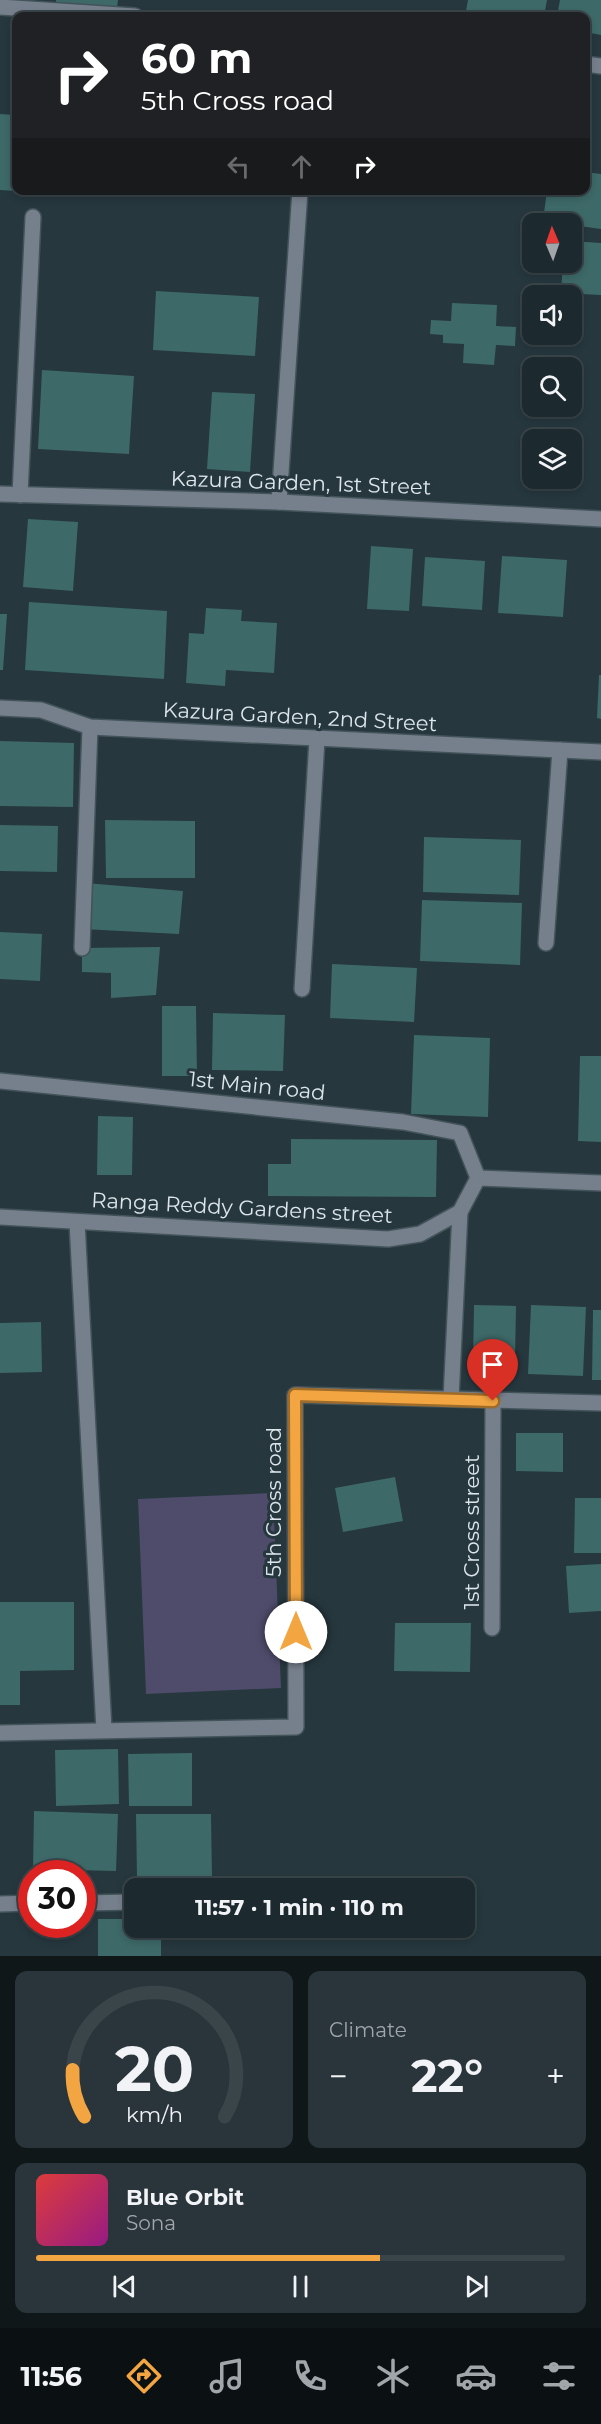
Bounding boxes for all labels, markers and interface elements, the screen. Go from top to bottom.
text: 60 m [141,32,252,84]
icon: right [42,36,120,114]
text: 5th Cross road [141,84,334,117]
icon: left [222,150,255,183]
icon: ahead [285,150,318,183]
icon: right [348,150,381,183]
north arrow [522,213,582,273]
map controls [522,213,582,489]
button: sound [522,285,582,345]
button: search [522,357,582,417]
button: layers [522,429,582,489]
street label: Kazura Garden, 1st Street [170,465,432,500]
street label: Kazura Garden, 2nd Street [162,697,438,736]
street label: 1st Main road [187,1066,327,1105]
street label: Ranga Reddy Gardens street [91,1187,393,1228]
pin [467,1339,518,1401]
icon: arrive [476,1348,509,1381]
street label: 5th Cross road [261,1427,286,1577]
street label: 1st Cross street [459,1455,484,1609]
position arrow [264,1600,328,1664]
speed limit sign: 30 [18,1860,96,1938]
text: 11:57 · 1 min · 110 m [195,1894,404,1921]
text: Climate [329,2018,407,2042]
text: 20 [114,2031,194,2107]
text: 22° [411,2048,483,2103]
text: − [329,2056,348,2096]
text: + [546,2056,565,2096]
text: km/h [125,2101,183,2127]
text: Blue Orbit [126,2184,244,2211]
text: Sona [126,2211,176,2235]
icon: previous [108,2270,141,2303]
icon: pause [284,2270,317,2303]
icon: next [460,2270,493,2303]
icon: directions [123,2355,165,2397]
icon: music [206,2355,248,2397]
icon: phone [289,2355,331,2397]
icon: climate [372,2355,414,2397]
icon: car [455,2355,497,2397]
icon: filters [538,2355,580,2397]
text: 11:56 [21,2360,82,2393]

